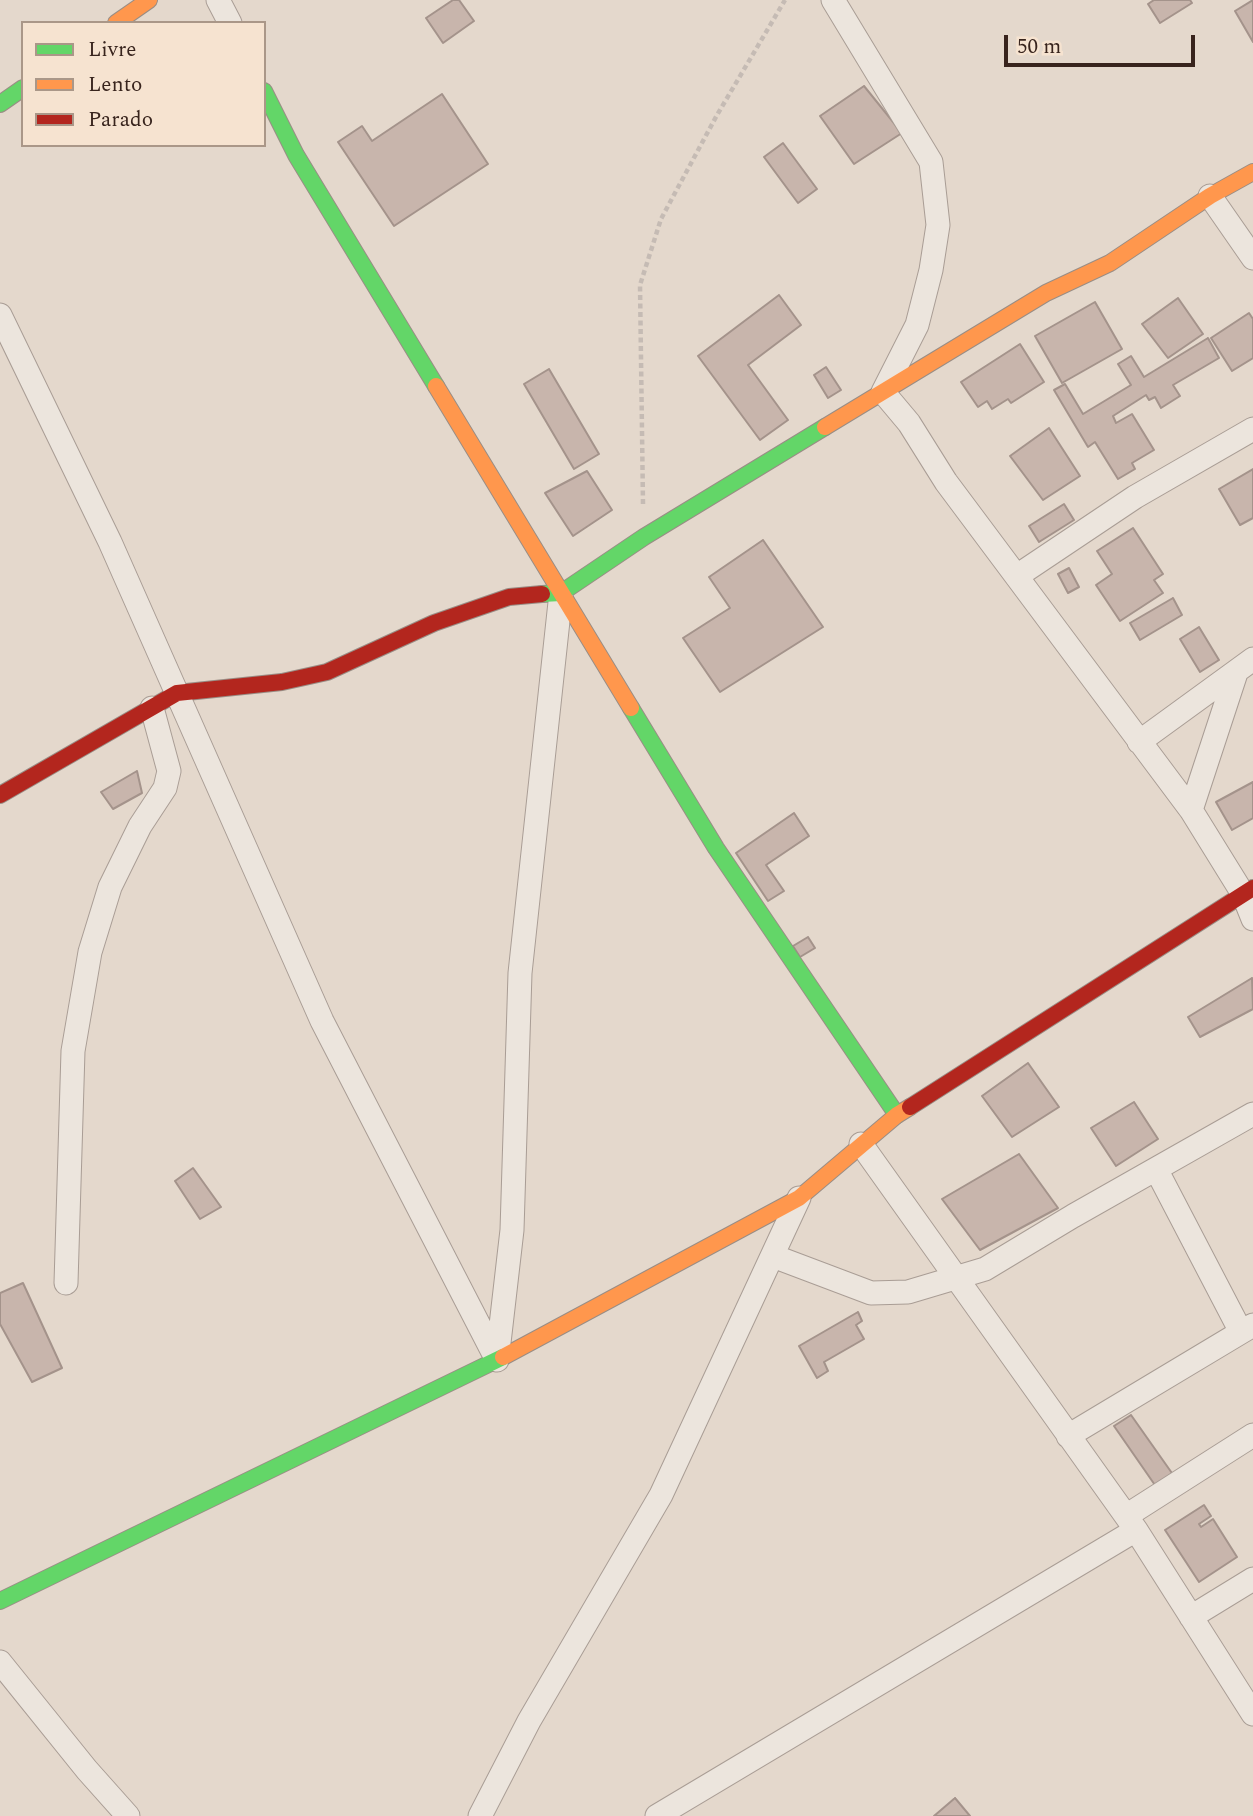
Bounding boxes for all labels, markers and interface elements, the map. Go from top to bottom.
legend [21,21,266,147]
scale bar [1008,21,1199,65]
text: 50 m [1017,31,1061,63]
text: Livre [88,34,136,66]
text: Lento [88,69,142,101]
text: Parado [88,104,153,136]

